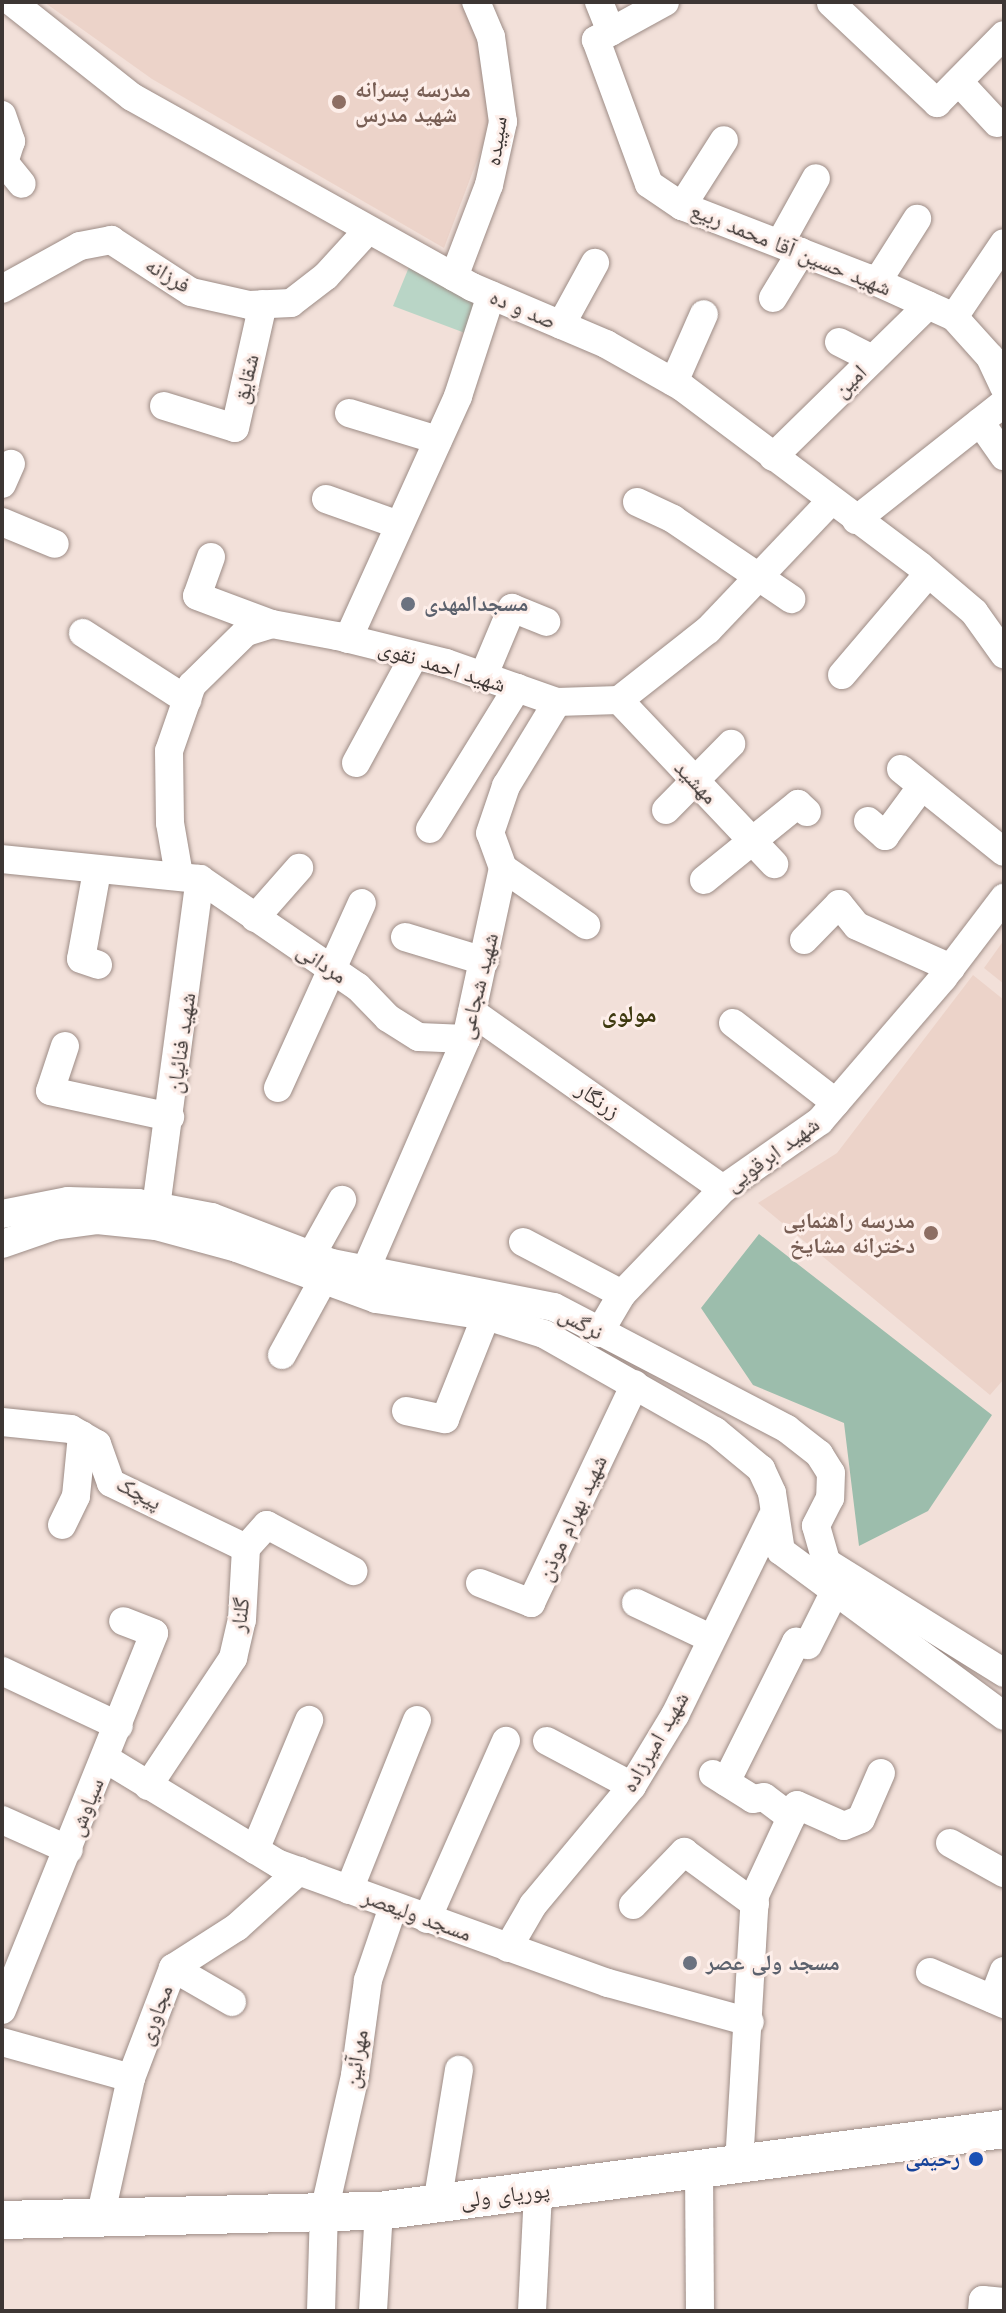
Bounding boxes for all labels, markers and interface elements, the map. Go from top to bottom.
place label: مدرسه پسرانه شهید مدرس [355,76,471,128]
marker: مدرسه پسرانه شهید مدرس [330,93,348,111]
street label: سپیده [479,115,513,167]
street label: شهید حسین آقا محمد ربیع [687,197,895,301]
street label: فرزانه [141,251,195,299]
street label: صد و ده [486,283,560,335]
street label: شقایق [227,352,265,406]
street label: امین [828,359,872,403]
place label: مسجدالمهدی [424,591,528,617]
marker: مسجدالمهدی [399,595,417,613]
street label: شهید احمد نقوی [375,634,509,698]
street label: مهشید [669,754,723,810]
street label: شهید شجاعی [452,930,504,1042]
street label: مردانی [292,937,352,989]
street label: شهید فنائیان [161,991,201,1095]
district label: مولوی [601,1000,657,1028]
street label: زرنگار [571,1076,625,1124]
street label: شهید ابرقویی [720,1111,824,1197]
place label: مدرسه راهنمایی دخترانه مشایخ [783,1207,915,1258]
marker: مدرسه راهنمایی دخترانه مشایخ [922,1224,940,1242]
street label: نرگس [554,1300,608,1346]
street label: شهید بهرام موذن [531,1451,613,1585]
street label: پیچک [112,1470,166,1516]
street label: گلنار [225,1596,255,1634]
street label: شهید امیرزاده [616,1687,694,1797]
street label: سیاوش [62,1774,110,1840]
street label: مسجد ولیعصر [359,1883,475,1947]
place label: مسجد ولی عصر [706,1950,840,1976]
marker: مسجد ولی عصر [681,1954,699,1972]
street label: مجاوری [131,1981,179,2049]
street label: مهرآئین [338,2028,374,2090]
place label: رحیمی [905,2146,960,2172]
marker: رحیمی [967,2150,985,2168]
street label: پوریای ولی [459,2176,551,2214]

